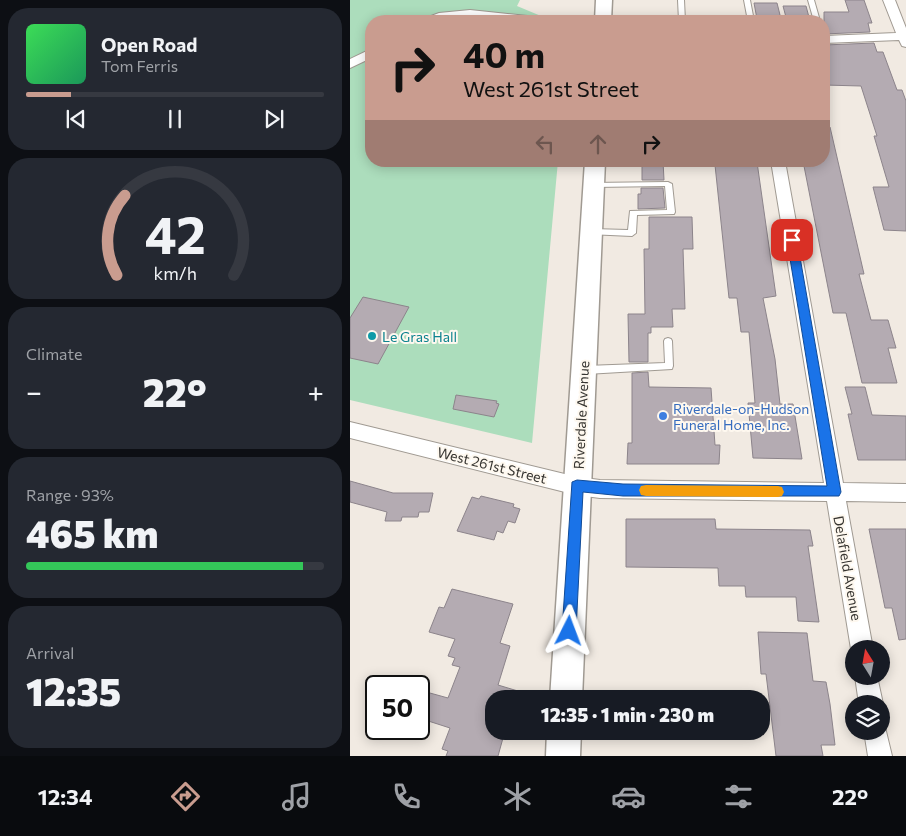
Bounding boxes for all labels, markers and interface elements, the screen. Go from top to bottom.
text: 40 m [463,32,545,75]
text: Open Road [101,33,197,56]
icon: right [380,35,445,100]
text: Tom Ferris [101,56,178,75]
text: West 261st Street [463,75,639,102]
icon: previous [62,105,90,133]
icon: pause [161,105,189,133]
icon: next [260,105,288,133]
icon: left [531,130,559,158]
icon: ahead [584,130,612,158]
icon: right [637,130,665,158]
text: 42 [144,201,206,265]
pin [771,219,813,261]
icon: arrive [778,226,806,254]
text: km/h [153,262,197,284]
place label: Le Gras Hall [382,328,457,345]
marker: Le Gras Hall [366,330,378,342]
text: Climate [26,344,82,363]
street label: Riverdale Avenue [570,360,592,470]
text: 22° [143,368,207,415]
text: − [26,374,42,408]
text: + [308,374,324,408]
place label: Riverdale-on-Hudson Funeral Home, Inc. [673,400,809,433]
marker: Riverdale-on-Hudson Funeral Home, Inc. [657,410,669,422]
street label: West 261st Street [436,443,549,487]
text: Range · 93% [26,485,114,504]
text: 465 km [26,509,159,556]
street label: Delafield Avenue [830,514,866,622]
position arrow [542,604,594,656]
north arrow [845,640,890,685]
map controls [845,640,890,740]
text: Arrival [26,643,74,662]
text: 12:35 [26,667,121,714]
speed limit sign: 50 [365,675,430,740]
button: layers [845,695,890,740]
text: 12:35 · 1 min · 230 m [541,703,714,726]
icon: directions [168,779,203,814]
icon: music [279,779,314,814]
icon: phone [389,779,424,814]
icon: climate [500,779,535,814]
icon: car [611,779,646,814]
icon: filters [721,779,756,814]
text: 12:34 [38,783,92,810]
text: 22° [832,783,868,810]

